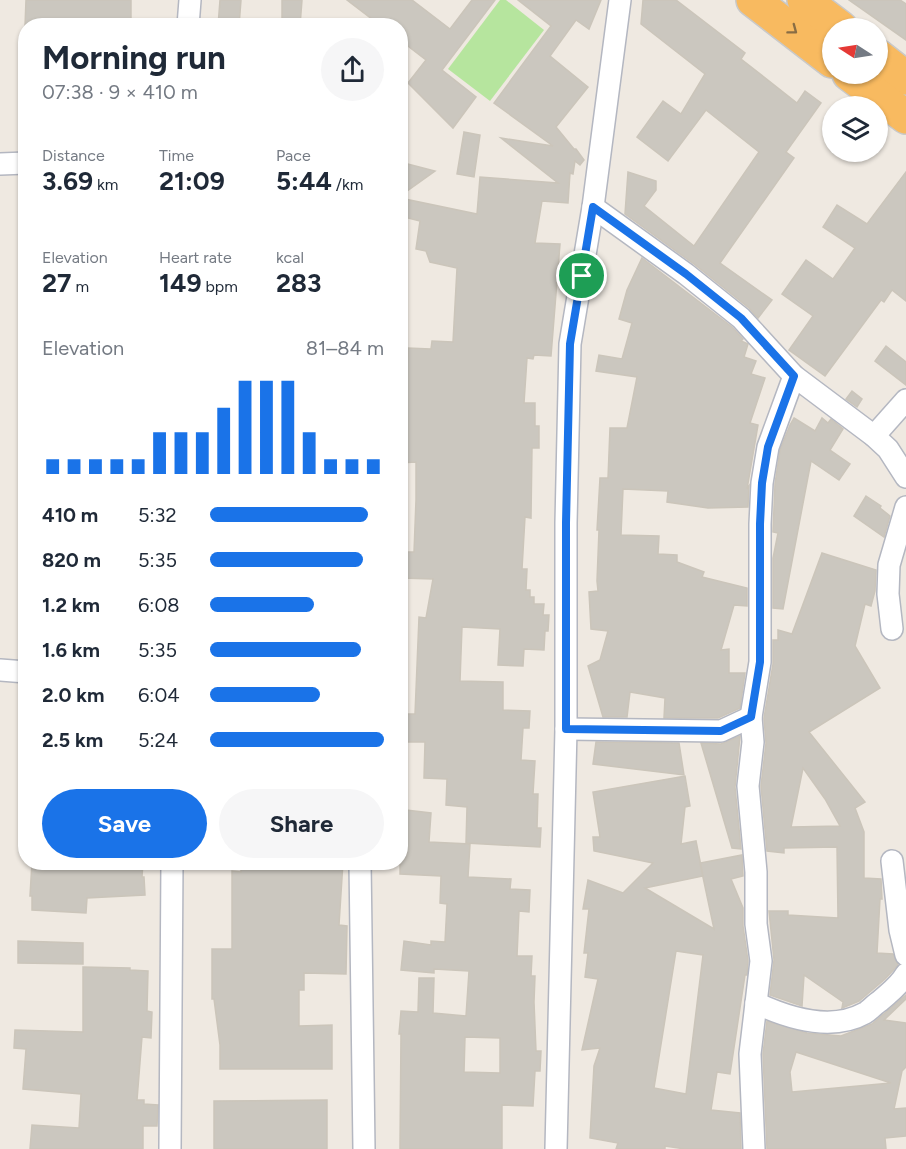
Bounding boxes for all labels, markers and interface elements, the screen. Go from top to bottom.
north arrow [822,18,888,84]
map controls [822,18,888,162]
one-way arrow [786,23,797,34]
text: Morning run [42,38,226,77]
button: share [321,38,384,101]
text: 07:38 · 9 × 410 m [42,80,198,104]
button: layers [822,96,888,162]
text: Distance [42,146,105,165]
text: Time [159,146,194,165]
text: Pace [276,146,311,165]
text: 3.69 [42,165,93,197]
text: 21:09 [159,165,225,197]
text: 5:44 [276,165,332,197]
text: km [93,175,118,194]
text: /km [332,175,363,194]
text: Elevation [42,248,108,267]
text: Heart rate [159,248,232,267]
text: kcal [276,248,304,267]
pin [556,250,607,301]
icon: arrive [565,259,598,292]
text: 27 [42,267,72,299]
text: 149 [159,267,202,299]
text: 283 [276,267,321,299]
text: m [72,277,89,296]
text: bpm [202,277,238,296]
text: Elevation [42,336,124,360]
text: 81–84 m [306,336,384,360]
text: 410 m [42,503,98,527]
text: 5:32 [138,503,177,527]
text: 820 m [42,548,101,572]
text: 5:35 [138,548,177,572]
text: 1.2 km [42,593,100,617]
text: 6:08 [138,593,179,617]
text: 1.6 km [42,638,100,662]
text: 5:35 [138,638,177,662]
text: 2.0 km [42,683,104,707]
text: 6:04 [138,683,180,707]
text: 2.5 km [42,728,103,752]
text: 5:24 [138,728,178,752]
button: Save [42,789,207,858]
button: Share [219,789,384,858]

